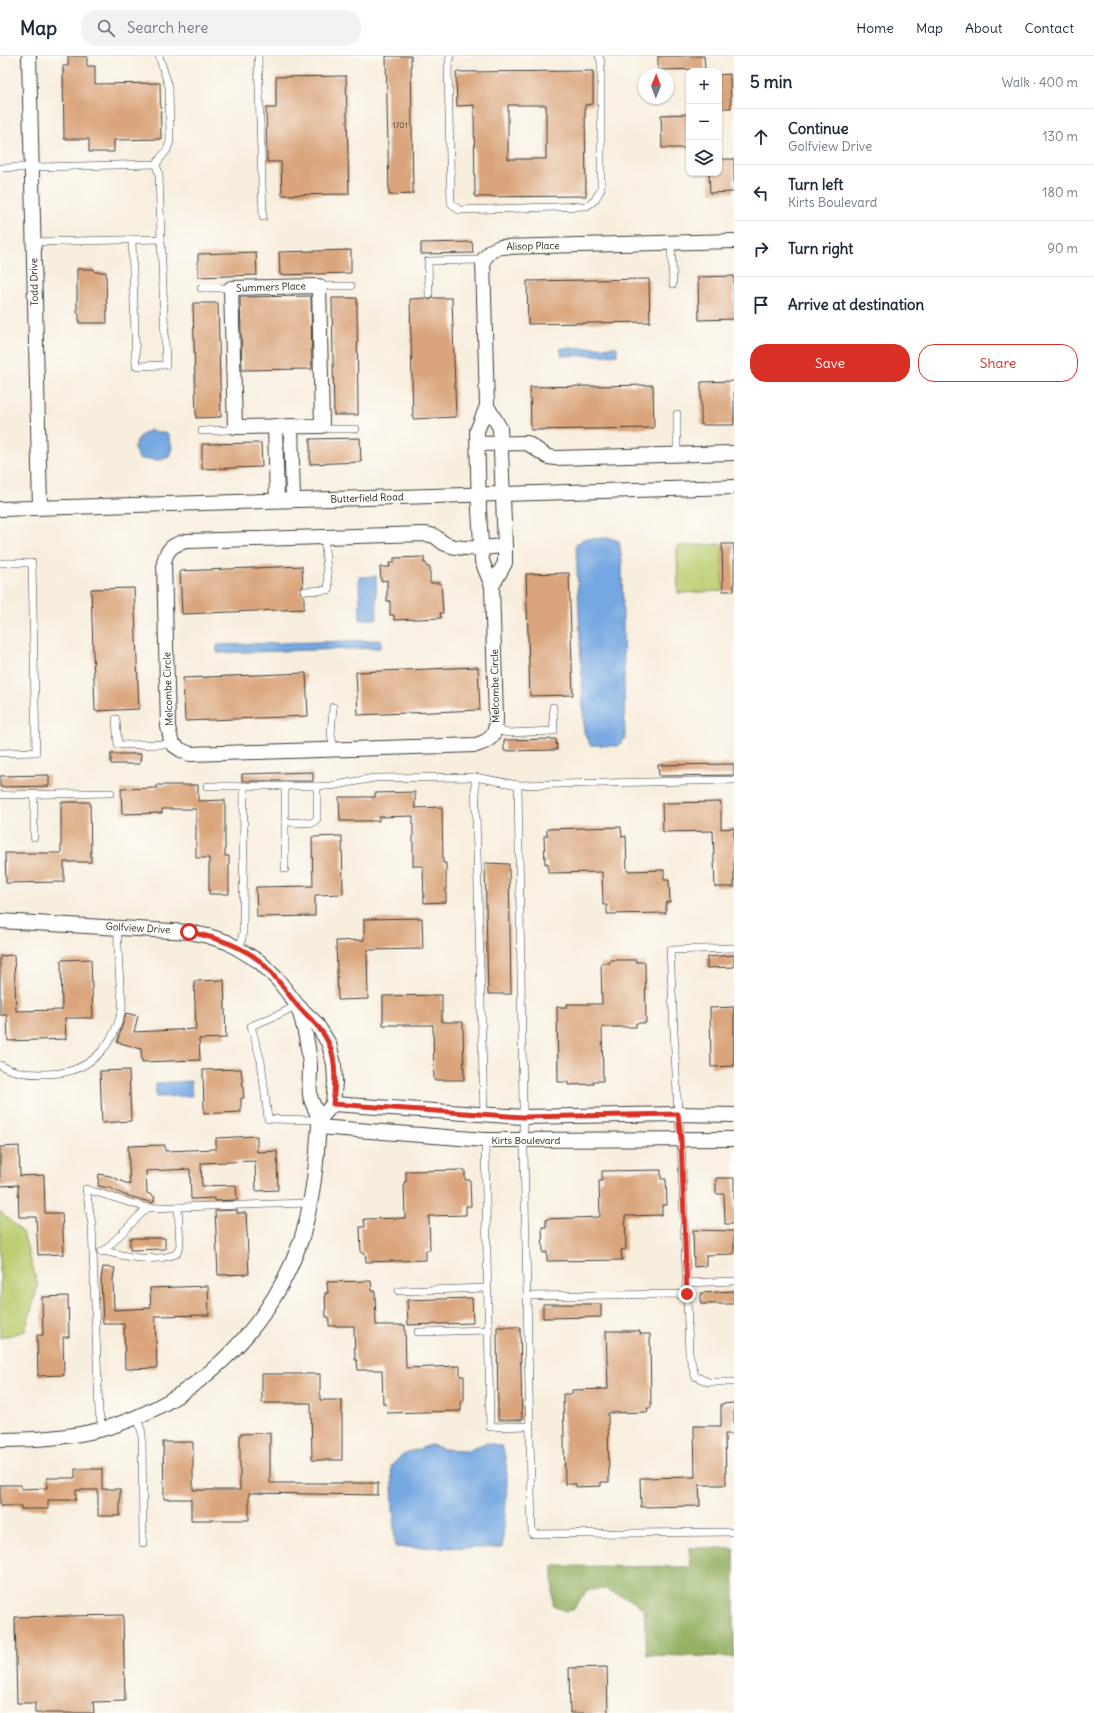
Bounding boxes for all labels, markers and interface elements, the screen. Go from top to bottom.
search box [81,10,361,46]
text: Map [20,16,57,40]
icon: search [95,17,117,39]
text: Search here [127,18,208,37]
text: Home [856,19,894,37]
text: Map [916,19,943,37]
text: About [965,19,1003,37]
text: Contact [1025,19,1074,37]
north arrow [638,68,674,104]
map controls [686,68,722,176]
button: + [686,68,722,104]
text: 5 min [750,71,792,93]
text: Walk · 400 m [1001,74,1078,91]
button: − [686,104,722,140]
text: Continue [788,119,849,138]
house number: 1701 [392,120,408,130]
icon: ahead [750,126,772,148]
text: 130 m [1042,128,1078,145]
text: Golfview Drive [788,138,872,155]
button: layers [686,140,722,176]
text: Turn left [788,175,843,194]
icon: left [750,182,772,204]
text: 180 m [1042,184,1078,201]
text: Kirts Boulevard [788,194,877,211]
icon: right [750,238,772,260]
street label: Alisop Place [506,239,560,253]
text: Turn right [788,239,853,258]
text: 90 m [1047,240,1078,257]
street label: Todd Drive [27,258,41,306]
street label: Summers Place [236,279,306,295]
icon: arrive [750,294,772,316]
text: Arrive at destination [788,295,924,314]
button: Save [750,344,910,382]
button: Share [918,344,1078,382]
street label: Butterfield Road [330,490,404,506]
street label: Melcombe Circle [488,649,502,723]
street label: Melcombe Circle [160,652,176,726]
street label: Golfview Drive [105,920,171,936]
route start [180,923,198,941]
street label: Kirts Boulevard [492,1134,561,1147]
route end [678,1285,696,1303]

